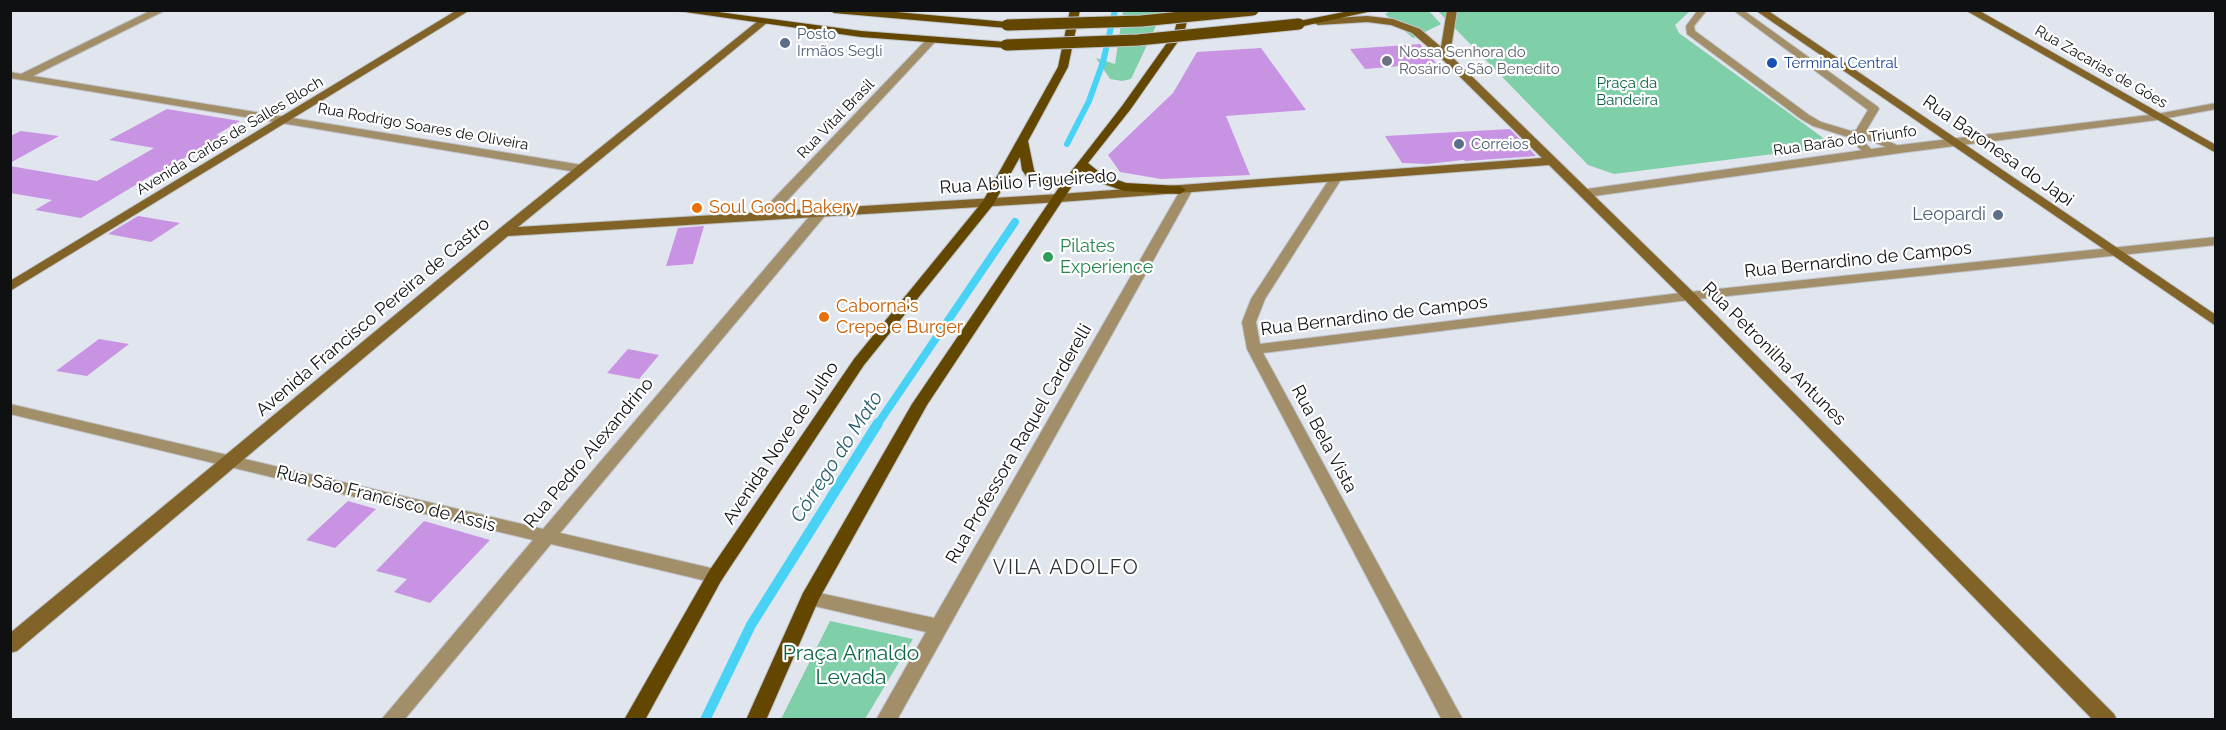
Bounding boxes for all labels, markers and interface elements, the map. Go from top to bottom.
street label: Rua Zacarias de Góes [2032,22,2170,112]
place label: Posto Irmãos Segli [797,25,882,60]
marker: Posto Irmãos Segli [778,36,792,50]
place label: Nossa Senhora do Rosário e São Benedito [1399,43,1560,78]
marker: Nossa Senhora do Rosário e São Benedito [1380,54,1394,68]
place label: Terminal Central [1784,54,1898,72]
marker: Terminal Central [1765,56,1779,70]
street label: Avenida Carlos de Salles Bloch [133,73,327,199]
park label: Praça da Bandeira [1596,74,1658,109]
street label: Rua Vital Brasil [794,76,878,162]
street label: Rua Baronesa do Japi [1918,91,2078,211]
street label: Rua Rodrigo Soares de Oliveira [316,100,530,154]
street label: Rua Barão do Triunfo [1772,122,1918,160]
place label: Correios [1471,135,1529,153]
marker: Correios [1452,137,1466,151]
street label: Rua Abilio Figueiredo [939,165,1117,199]
place label: Soul Good Bakery [709,197,858,219]
marker: Soul Good Bakery [690,201,704,215]
place label: Leopardi [1912,204,1986,226]
marker: Leopardi [1991,208,2005,222]
street label: Avenida Francisco Pereira de Castro [252,213,494,421]
place label: Pilates Experience [1060,236,1153,278]
street label: Rua Bernardino de Campos [1743,237,1973,283]
marker: Pilates Experience [1041,250,1055,264]
street label: Rua Petronilha Antunes [1698,278,1850,430]
street label: Rua Bernardino de Campos [1259,291,1489,341]
place label: Caborna's Crepe e Burger [836,296,963,338]
marker: Caborna's Crepe e Burger [817,310,831,324]
street label: Rua Professora Raquel Carderelli [941,320,1097,568]
street label: Avenida Nove de Julho [718,358,844,528]
street label: Rua Pedro Alexandrino [520,373,658,533]
street label: Rua Bela Vista [1286,381,1362,497]
water label: Córrego do Mato [786,387,888,527]
street label: Rua São Francisco de Assis [274,461,498,537]
district label: VILA ADOLFO [993,556,1139,580]
park label: Praça Arnaldo Levada [783,641,919,691]

